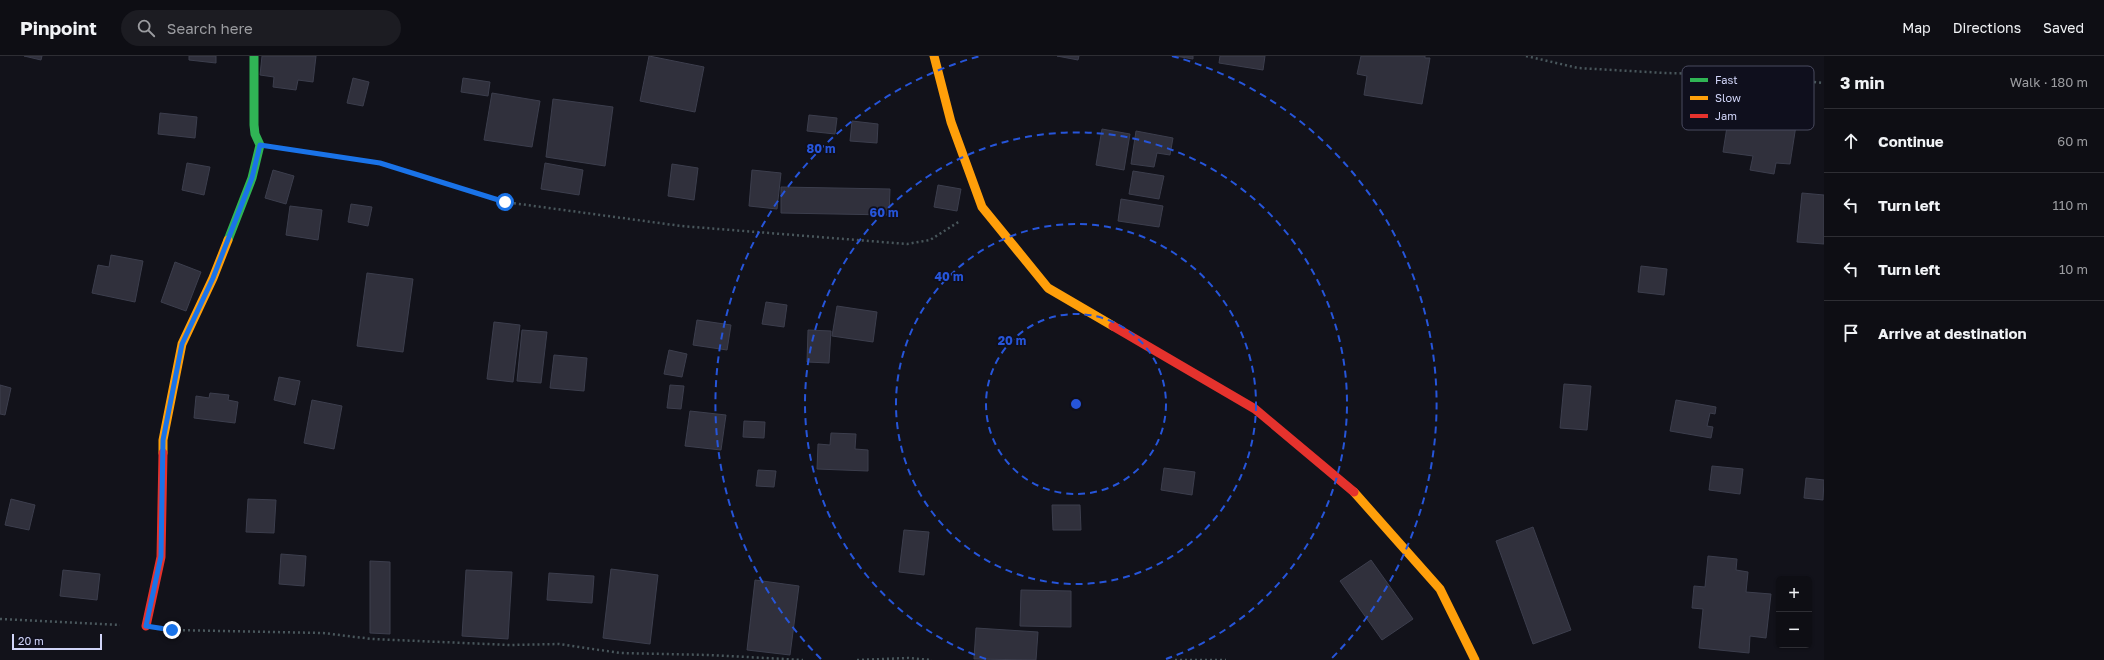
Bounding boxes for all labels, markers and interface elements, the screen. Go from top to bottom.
search box [121,10,401,46]
text: Pinpoint [20,16,97,39]
icon: search [135,17,157,39]
text: Search here [167,19,253,37]
text: Map [1902,19,1931,36]
text: Directions [1953,19,2021,36]
text: Saved [2043,19,2084,36]
legend [1682,66,1814,130]
text: 3 min [1840,72,1884,93]
text: Fast [1715,73,1738,86]
text: Walk · 180 m [2010,74,2088,90]
text: Slow [1715,91,1741,104]
text: Jam [1715,109,1737,122]
icon: ahead [1840,130,1862,152]
text: Continue [1878,132,1944,150]
text: 60 m [2057,133,2088,149]
text: 80 m [807,141,835,156]
route start [496,193,514,211]
icon: left [1840,194,1862,216]
text: Turn left [1878,196,1940,214]
text: 110 m [2053,197,2088,213]
text: 60 m [870,205,898,220]
icon: left [1840,258,1862,280]
text: Turn left [1878,260,1940,278]
text: 10 m [2059,261,2088,277]
text: 40 m [935,269,963,284]
icon: arrive [1840,322,1862,344]
text: Arrive at destination [1878,324,2027,342]
text: 20 m [998,333,1026,348]
centre of rings [1069,397,1083,411]
map controls [1776,576,1812,648]
button: + [1776,576,1812,612]
button: − [1776,612,1812,648]
route end [163,621,181,639]
scale bar [12,632,102,651]
text: 20 m [18,634,44,647]

